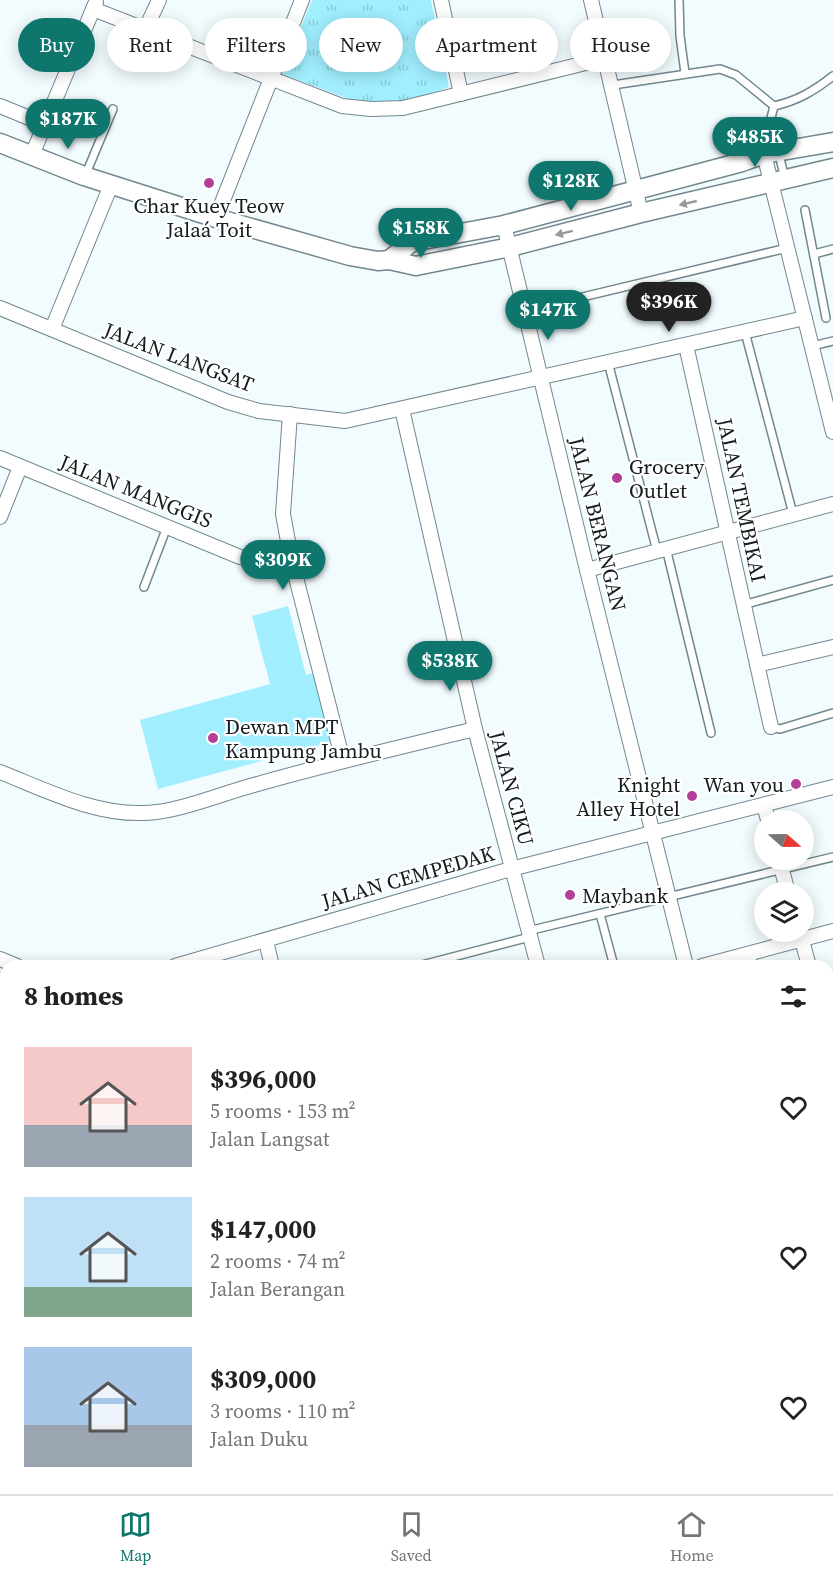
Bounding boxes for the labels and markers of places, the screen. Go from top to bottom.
pin: $187K [26,99,110,150]
pin: $485K [713,117,797,168]
pin: $128K [529,161,613,212]
marker: Char Kuey Teow Jalaá Toit [202,176,216,190]
place label: Char Kuey Teow Jalaá Toit [133,191,285,244]
pin: $158K [379,208,463,259]
pin: $396K [627,282,711,333]
pin: $147K [506,290,590,341]
place label: Grocery Outlet [629,452,705,505]
marker: Grocery Outlet [610,471,624,485]
pin: $309K [241,540,325,591]
pin: $538K [408,641,492,692]
place label: Dewan MPT Kampung Jambu [225,712,382,765]
marker: Dewan MPT Kampung Jambu [206,731,220,745]
place label: Knight Alley Hotel [576,770,680,823]
place label: Wan you [703,770,784,799]
marker: Wan you [789,777,803,791]
marker: Knight Alley Hotel [685,789,699,803]
place label: Maybank [582,881,669,910]
marker: Maybank [563,888,577,902]

